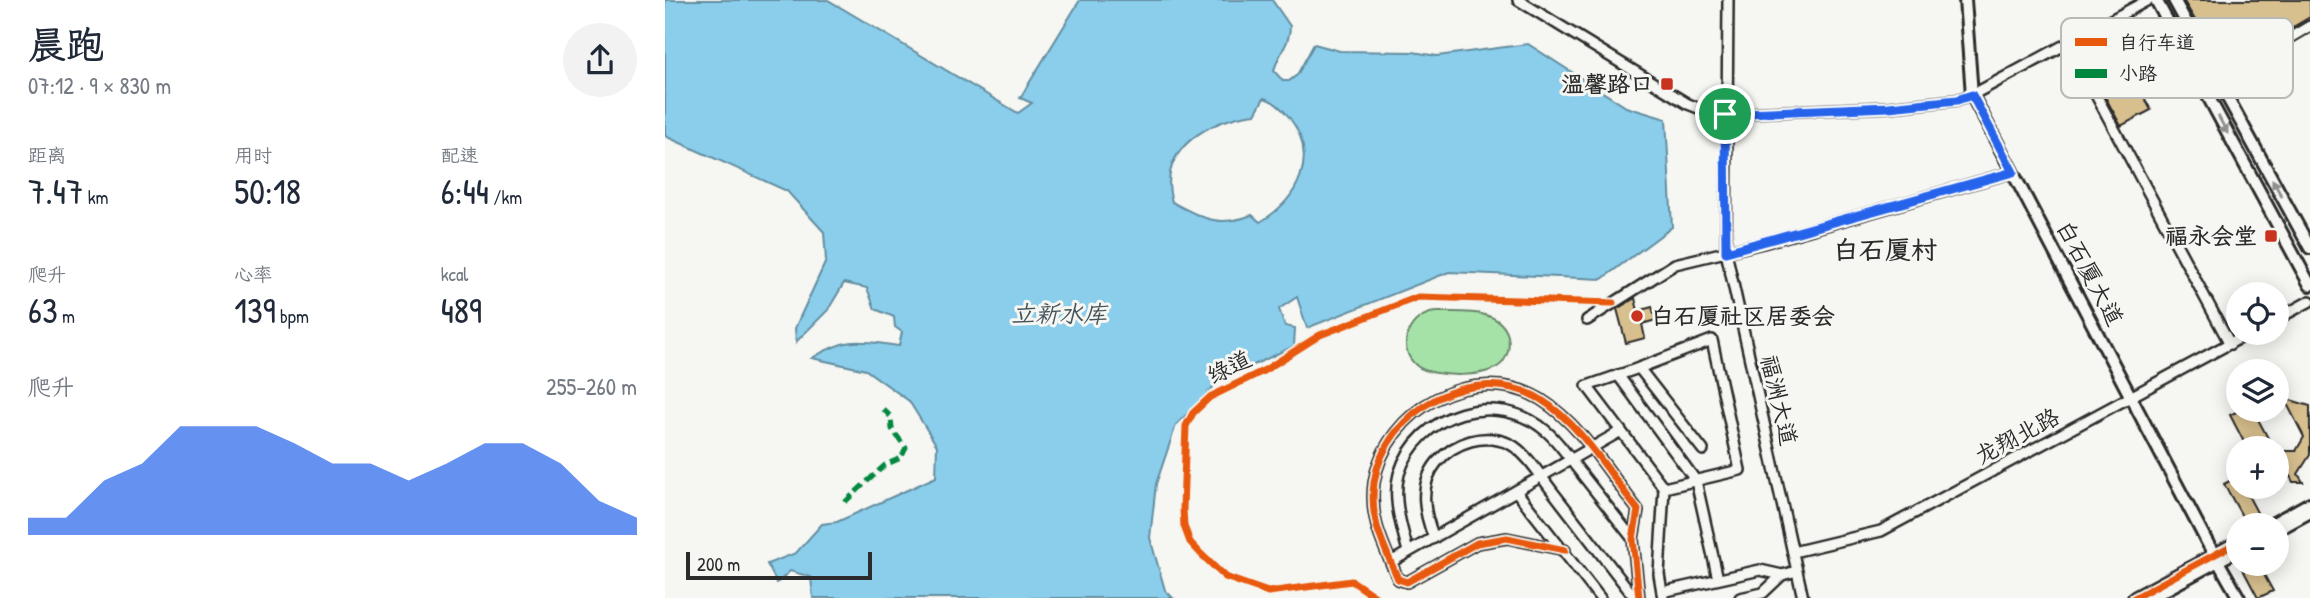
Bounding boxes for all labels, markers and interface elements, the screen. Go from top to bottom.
text: 晨跑 [28,18,104,70]
legend [2061,18,2293,98]
button: share [563,23,637,97]
text: 自行车道 [2119,29,2195,55]
text: 小路 [2119,60,2157,86]
place label: 温馨路口 [1561,68,1653,99]
text: 07:12 · 9 × 830 m [28,70,171,101]
marker: 温馨路口 [1659,76,1675,92]
pin [1695,84,1755,144]
icon: arrive [1706,95,1744,133]
one-way arrow [2218,115,2229,135]
text: 距离 [28,142,66,168]
text: 用时 [234,142,272,168]
text: 配速 [441,142,479,168]
text: 7.47 [28,168,83,215]
text: 50:18 [234,168,301,215]
text: 6:44 [441,168,489,215]
one-way arrow [2271,178,2283,198]
text: km [83,184,108,210]
text: /km [489,184,522,210]
street label: 白石厦大道 [2050,215,2131,331]
place label: 福永会堂 [2165,220,2257,251]
marker: 福永会堂 [2263,228,2279,244]
district label: 白石厦村 [1833,232,1937,267]
text: 爬升 [28,261,66,287]
text: 心率 [234,261,272,287]
text: kcal [441,261,468,287]
map controls [2226,282,2289,576]
button: locate [2226,282,2289,345]
text: 63 [28,287,58,334]
text: 139 [234,287,276,334]
text: 489 [441,287,482,334]
water label: 立新水库 [1011,297,1109,329]
place label: 白石厦社区居委会 [1651,300,1835,331]
text: m [58,303,75,329]
text: bpm [276,303,309,329]
marker: 白石厦社区居委会 [1629,308,1645,324]
street label: 绿道 [1201,342,1256,391]
street label: 福洲大道 [1754,352,1805,448]
button: layers [2226,359,2289,422]
text: 爬升 [28,371,74,402]
text: 255–260 m [546,371,637,402]
street label: 龙翔北路 [1969,400,2065,471]
button: + [2226,436,2289,499]
button: − [2226,513,2289,576]
scale bar [686,549,871,581]
text: 200 m [697,551,740,577]

